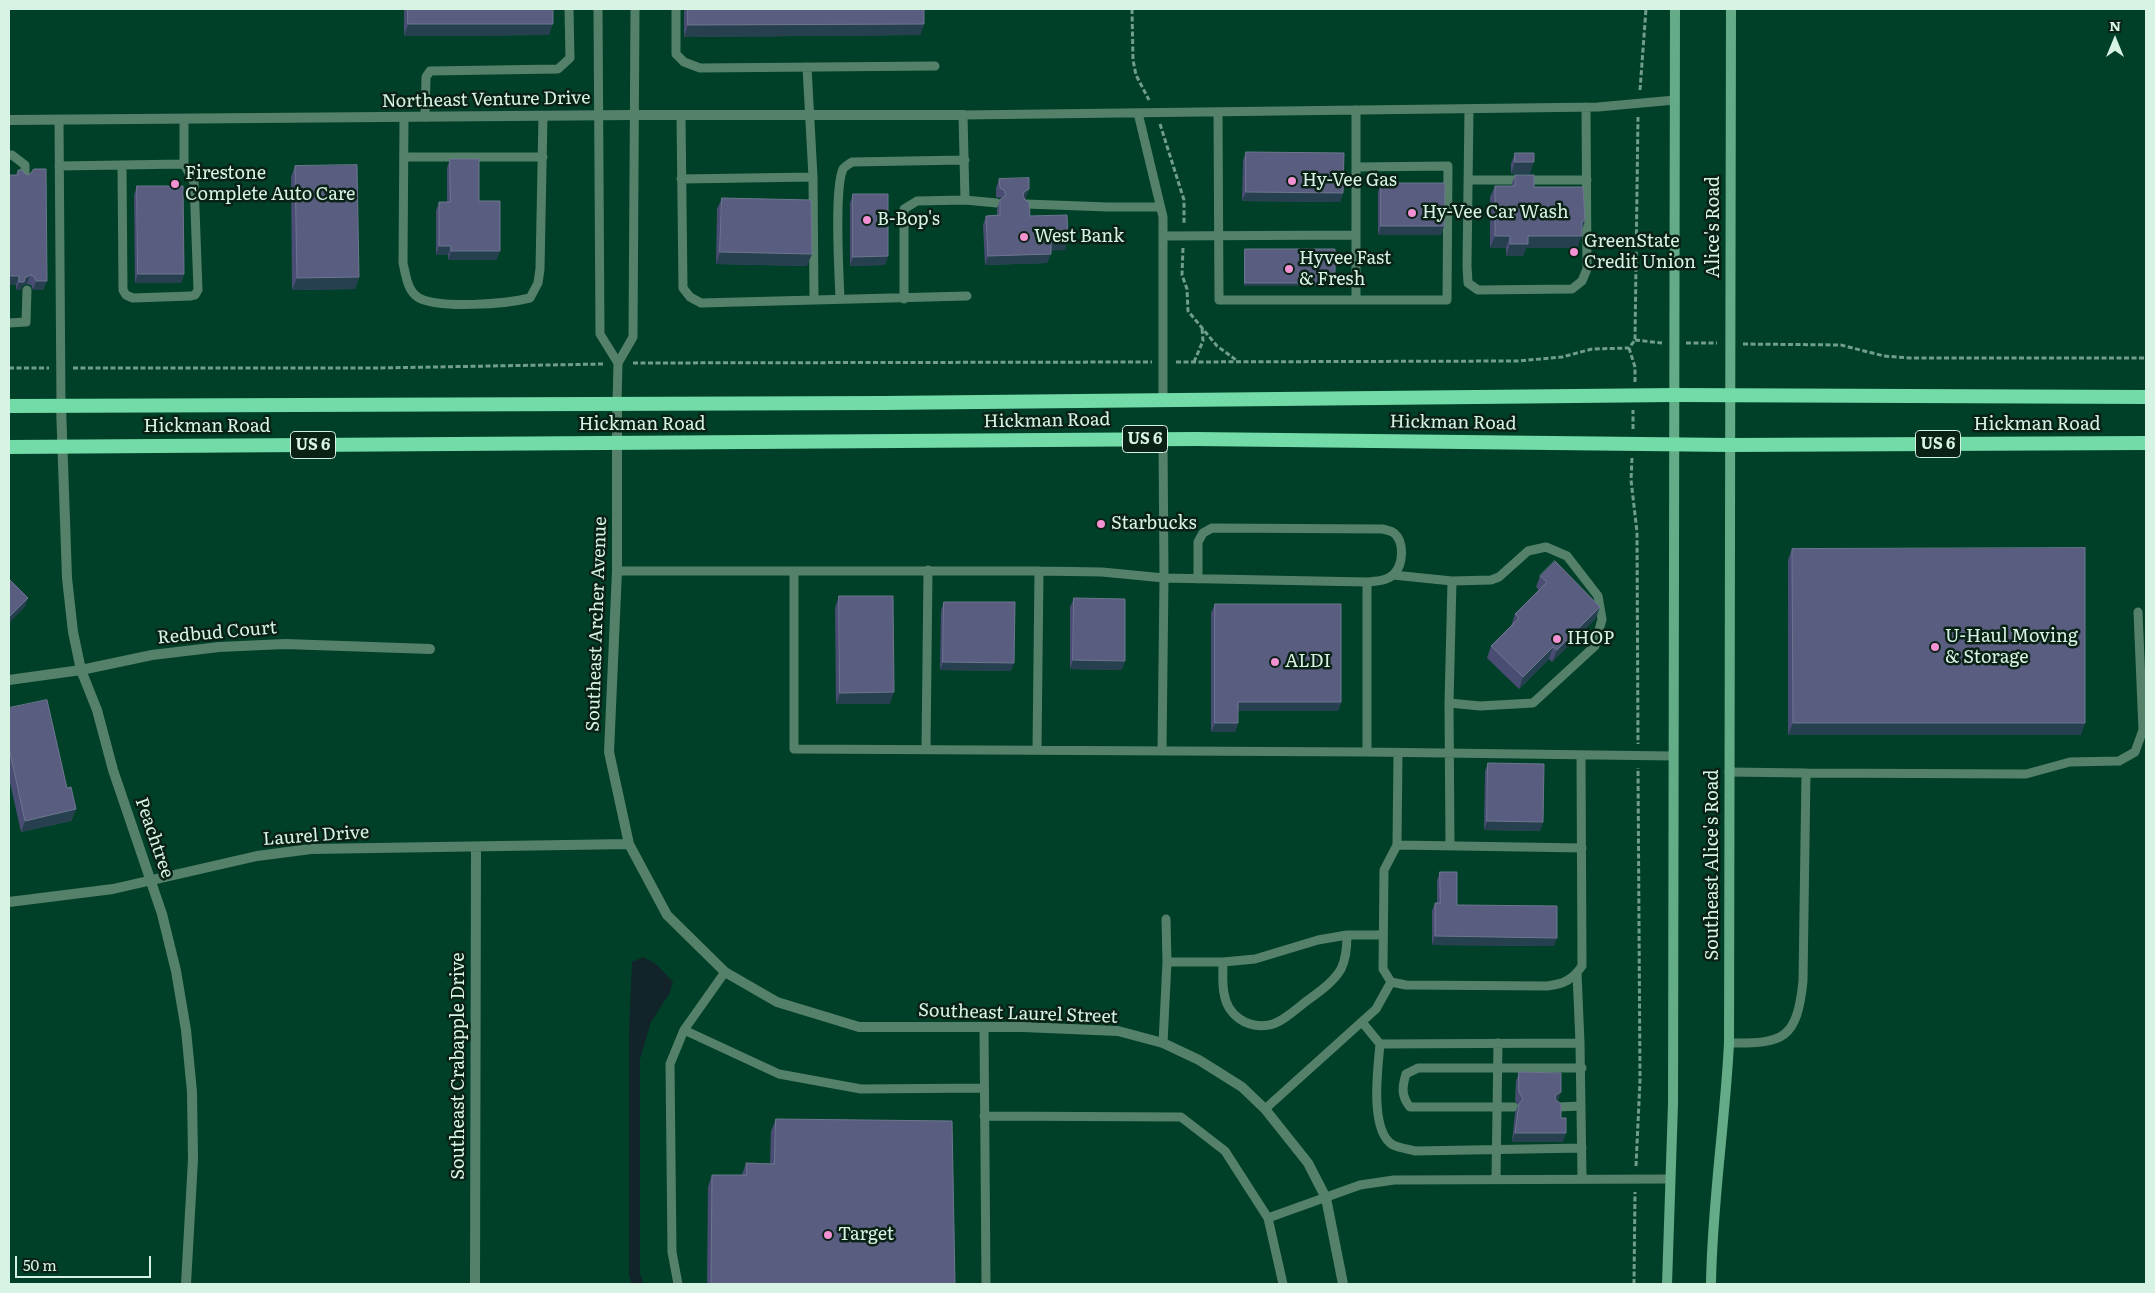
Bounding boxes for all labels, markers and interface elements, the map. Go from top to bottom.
north arrow [2090,15,2140,65]
text: N [2109,15,2121,35]
street label: Northeast Venture Drive [381,87,591,113]
place label: Firestone Complete Auto Care [185,163,355,205]
place label: Hy-Vee Gas [1302,170,1397,192]
marker: Hy-Vee Gas [1286,175,1298,187]
street label: Alice's Road [1703,176,1725,278]
marker: Firestone Complete Auto Care [169,178,181,190]
place label: Hy-Vee Car Wash [1422,202,1569,224]
marker: Hy-Vee Car Wash [1406,207,1418,219]
place label: B-Bop's [877,209,940,231]
marker: B-Bop's [861,214,873,226]
place label: West Bank [1034,226,1124,248]
marker: West Bank [1018,231,1030,243]
place label: GreenState Credit Union [1584,231,1696,274]
marker: GreenState Credit Union [1568,246,1580,258]
place label: Hyvee Fast & Fresh [1299,248,1391,290]
marker: Hyvee Fast & Fresh [1283,263,1295,275]
street label: Hickman Road [983,409,1111,433]
street label: Hickman Road [1389,411,1517,435]
street label: Hickman Road [579,414,705,436]
street label: Hickman Road [1974,414,2100,436]
street label: Hickman Road [144,416,270,438]
road number: US 6 [1122,426,1168,452]
road number: US 6 [1916,430,1960,458]
road number: US 6 [290,432,336,458]
place label: Starbucks [1111,513,1197,535]
street label: Southeast Archer Avenue [582,516,612,732]
marker: Starbucks [1095,518,1107,530]
street label: Redbud Court [156,617,278,649]
place label: U-Haul Moving & Storage [1945,626,2078,669]
place label: IHOP [1567,628,1614,650]
marker: IHOP [1551,633,1563,645]
marker: U-Haul Moving & Storage [1929,641,1941,653]
place label: ALDI [1285,651,1331,673]
marker: ALDI [1269,656,1281,668]
street label: Southeast Alice's Road [1702,770,1724,960]
street label: Peachtree [130,795,178,881]
street label: Laurel Drive [262,822,370,850]
street label: Southeast Crabapple Drive [448,952,470,1180]
street label: Southeast Laurel Street [918,1000,1118,1028]
place label: Target [838,1224,894,1246]
marker: Target [822,1229,834,1241]
scale bar [18,1246,154,1278]
text: 50 m [23,1253,57,1276]

